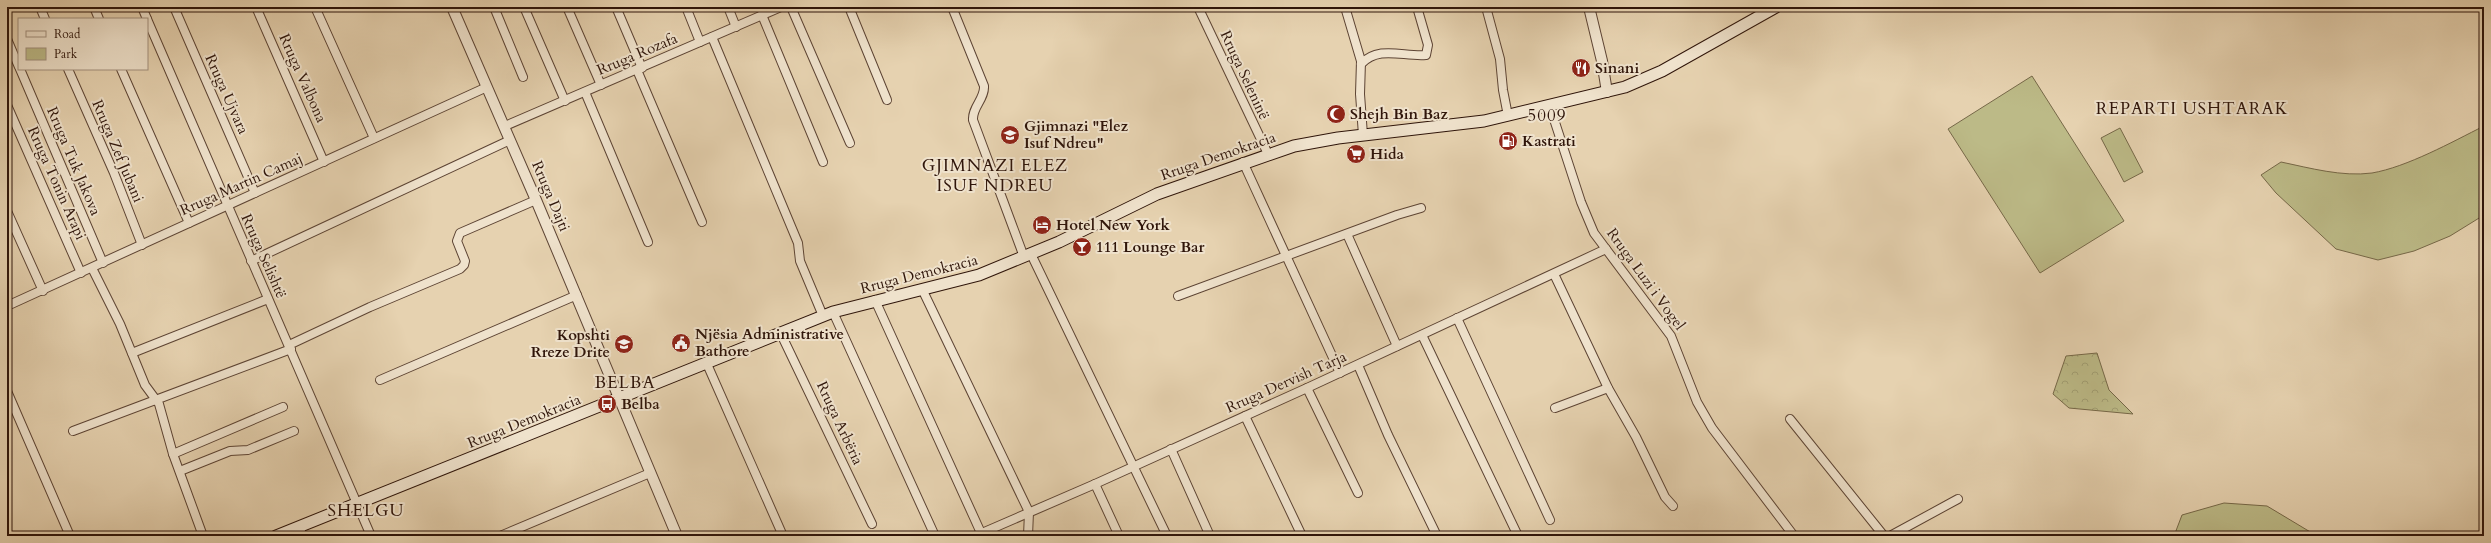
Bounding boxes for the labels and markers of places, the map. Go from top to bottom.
restaurant icon: Sinani [1570,57,1592,79]
place label: Sinani [1595,58,1639,78]
mosque icon: Shejh Bin Baz [1325,103,1347,125]
place label: Shejh Bin Baz [1350,104,1448,124]
place label: Gjimnazi "Elez Isuf Ndreu" [1024,116,1129,153]
school or university icon: Gjimnazi "Elez Isuf Ndreu" [999,124,1021,146]
fuel station icon: Kastrati [1497,130,1519,152]
place label: Kastrati [1522,131,1576,151]
supermarket icon: Hida [1345,143,1367,165]
place label: Hida [1370,144,1405,164]
hotel icon: Hotel New York [1031,214,1053,236]
place label: Hotel New York [1056,215,1170,235]
bar icon: 111 Lounge Bar [1071,236,1093,258]
place label: 111 Lounge Bar [1096,237,1206,257]
place label: Njësia Administrative Bathore [695,324,844,361]
place label: Kopshti Rreze Drite [531,325,610,362]
public building icon: Njësia Administrative Bathore [670,332,692,354]
school or university icon: Kopshti Rreze Drite [613,333,635,355]
bus stop icon: Belba [596,393,618,415]
place label: Belba [621,394,660,414]

